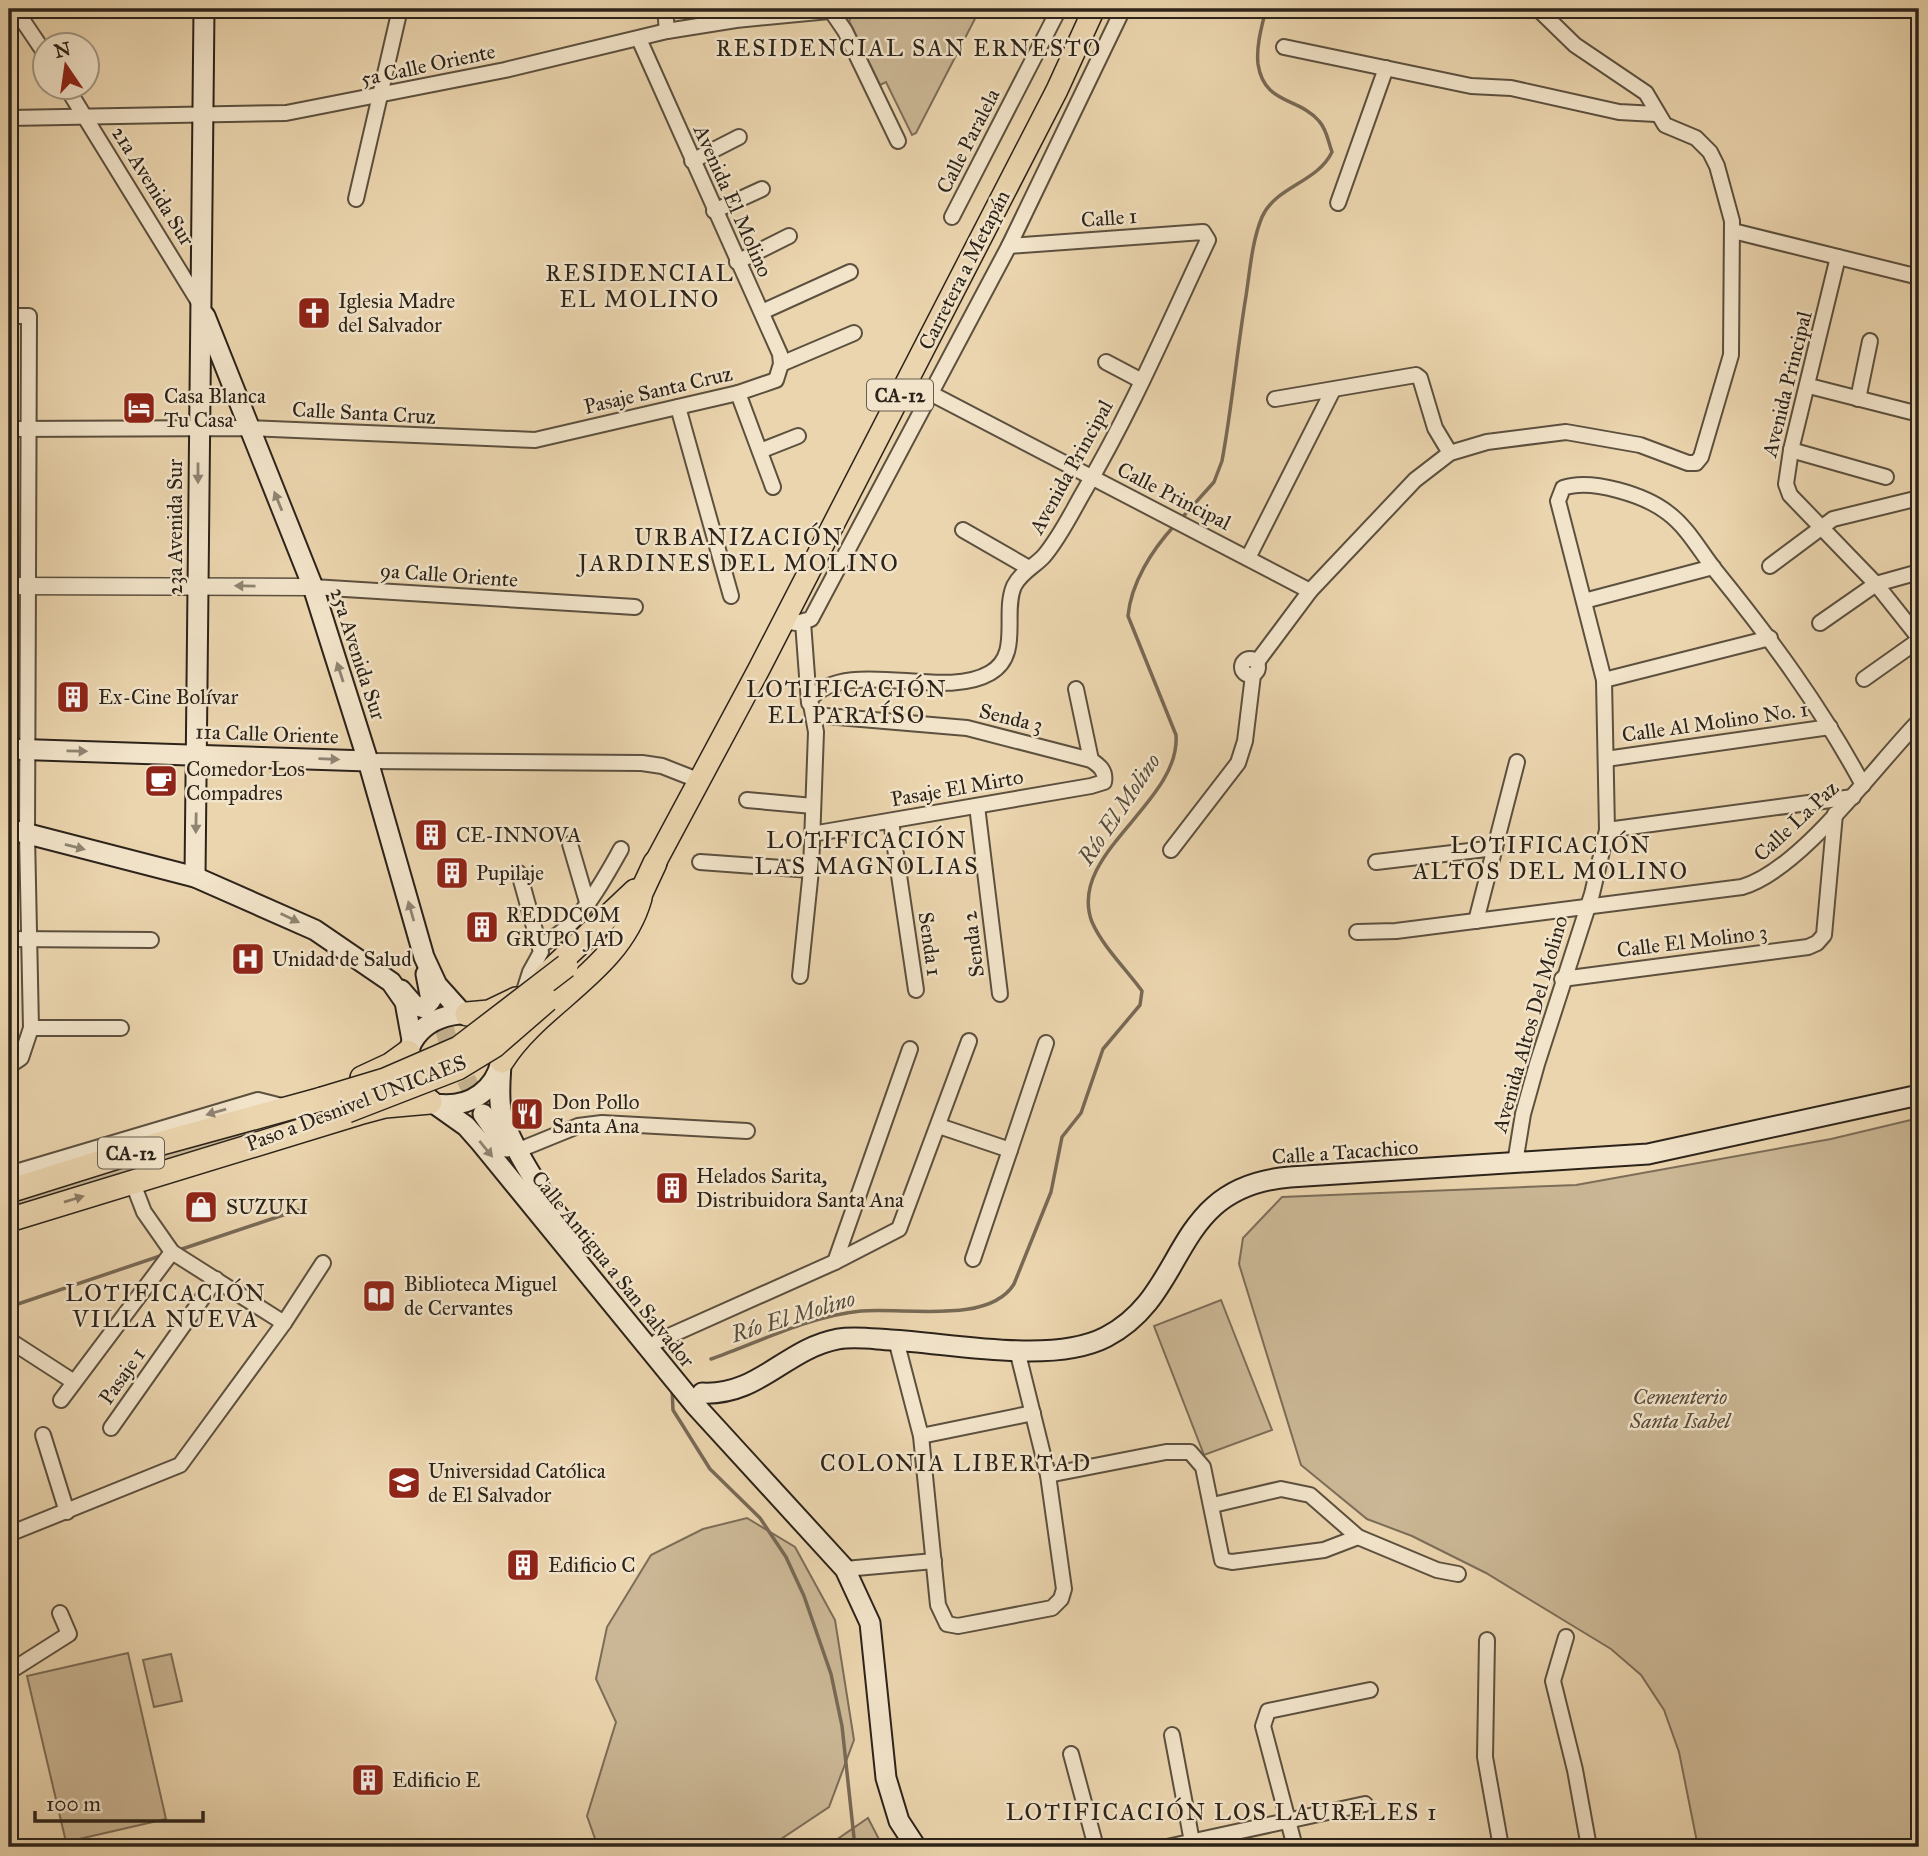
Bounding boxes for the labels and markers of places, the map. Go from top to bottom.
place label: Iglesia Madre del Salvador [338,288,456,338]
church icon: Iglesia Madre del Salvador [295,294,333,332]
place label: Casa Blanca Tu Casa [164,383,266,433]
hotel icon: Casa Blanca Tu Casa [120,389,158,427]
building icon: Ex-Cine Bolívar [54,678,92,716]
place label: Ex-Cine Bolívar [98,684,238,710]
place label: Comedor Los Compadres [186,756,305,806]
cafe icon: Comedor Los Compadres [142,762,180,800]
building icon: CE-INNOVA [412,816,450,854]
place label: CE-INNOVA [456,822,581,848]
building icon: Pupilaje [433,854,471,892]
place label: Pupilaje [476,860,544,886]
place label: REDDCOM GRUPO JAD [506,902,624,952]
building icon: REDDCOM GRUPO JAD [463,908,501,946]
hospital icon: Unidad de Salud [229,940,267,978]
place label: Unidad de Salud [272,946,412,972]
place label: Don Pollo Santa Ana [552,1089,640,1139]
restaurant icon: Don Pollo Santa Ana [508,1095,546,1133]
place label: Helados Sarita, Distribuidora Santa Ana [696,1163,904,1213]
building icon: Helados Sarita, Distribuidora Santa Ana [653,1169,691,1207]
shop icon: SUZUKI [182,1188,220,1226]
place label: SUZUKI [226,1194,308,1220]
place label: Biblioteca Miguel de Cervantes [404,1271,557,1321]
library icon: Biblioteca Miguel de Cervantes [360,1277,398,1315]
place label: Universidad Católica de El Salvador [428,1458,606,1508]
school or university icon: Universidad Católica de El Salvador [385,1464,423,1502]
building icon: Edificio C [504,1546,542,1584]
place label: Edificio C [548,1552,636,1578]
building icon: Edificio E [349,1761,387,1799]
place label: Edificio E [392,1767,480,1793]

